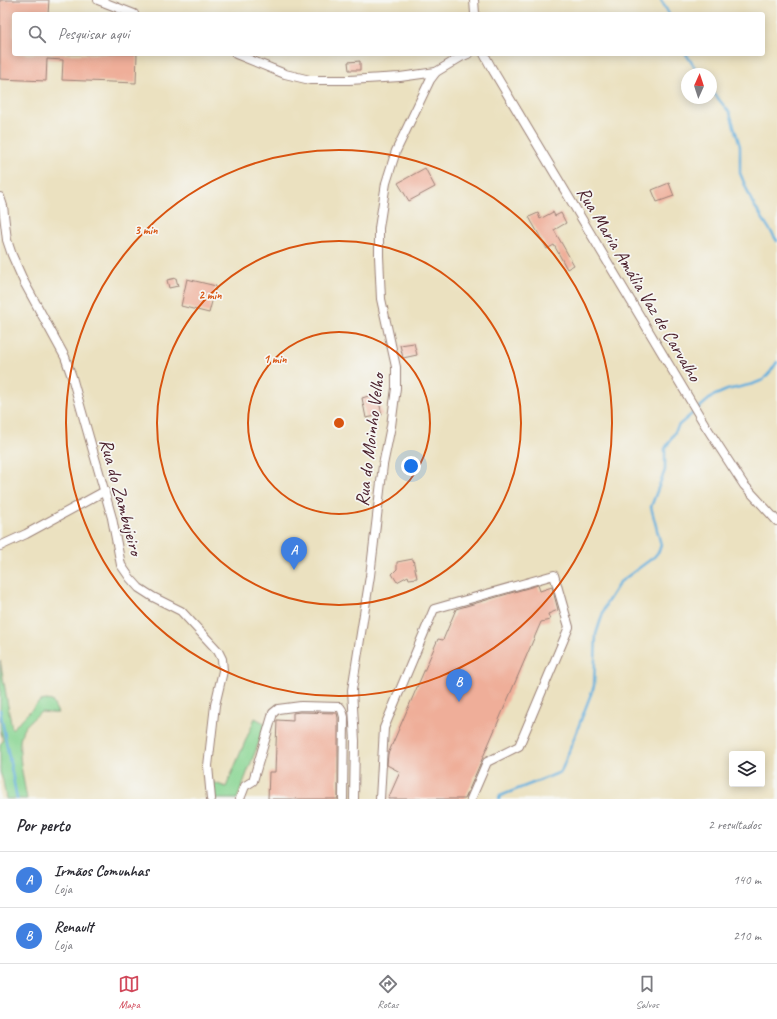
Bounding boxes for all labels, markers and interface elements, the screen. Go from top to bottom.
search box [12,12,765,56]
icon: search [26,23,48,45]
text: Pesquisar aqui [58,25,129,44]
north arrow [681,68,717,104]
street label: Rua Maria Amália Vaz de Carvalho [571,182,707,387]
text: 3 min [135,222,158,238]
text: 2 min [199,287,222,303]
text: 1 min [264,351,287,367]
street label: Rua do Moinho Velho [350,370,390,508]
centre of rings [332,416,346,430]
street label: Rua do Zambujeiro [94,436,149,560]
your location [401,456,421,476]
pin: A [281,537,307,570]
pin: B [446,669,472,702]
map controls [729,751,765,787]
button: layers [729,751,765,787]
text: Por perto [16,815,70,836]
text: 2 resultados [708,817,761,833]
text: Irmãos Comunhas [54,862,149,881]
text: A [26,872,32,888]
text: 140 m [733,872,761,888]
text: Loja [54,881,72,897]
text: Renault [54,918,93,937]
text: B [26,928,32,944]
text: 210 m [733,928,761,944]
text: Loja [54,937,72,953]
tab: Mapa [118,973,140,1011]
tab: Rotas [377,973,399,1011]
tab: Salvos [635,973,659,1011]

